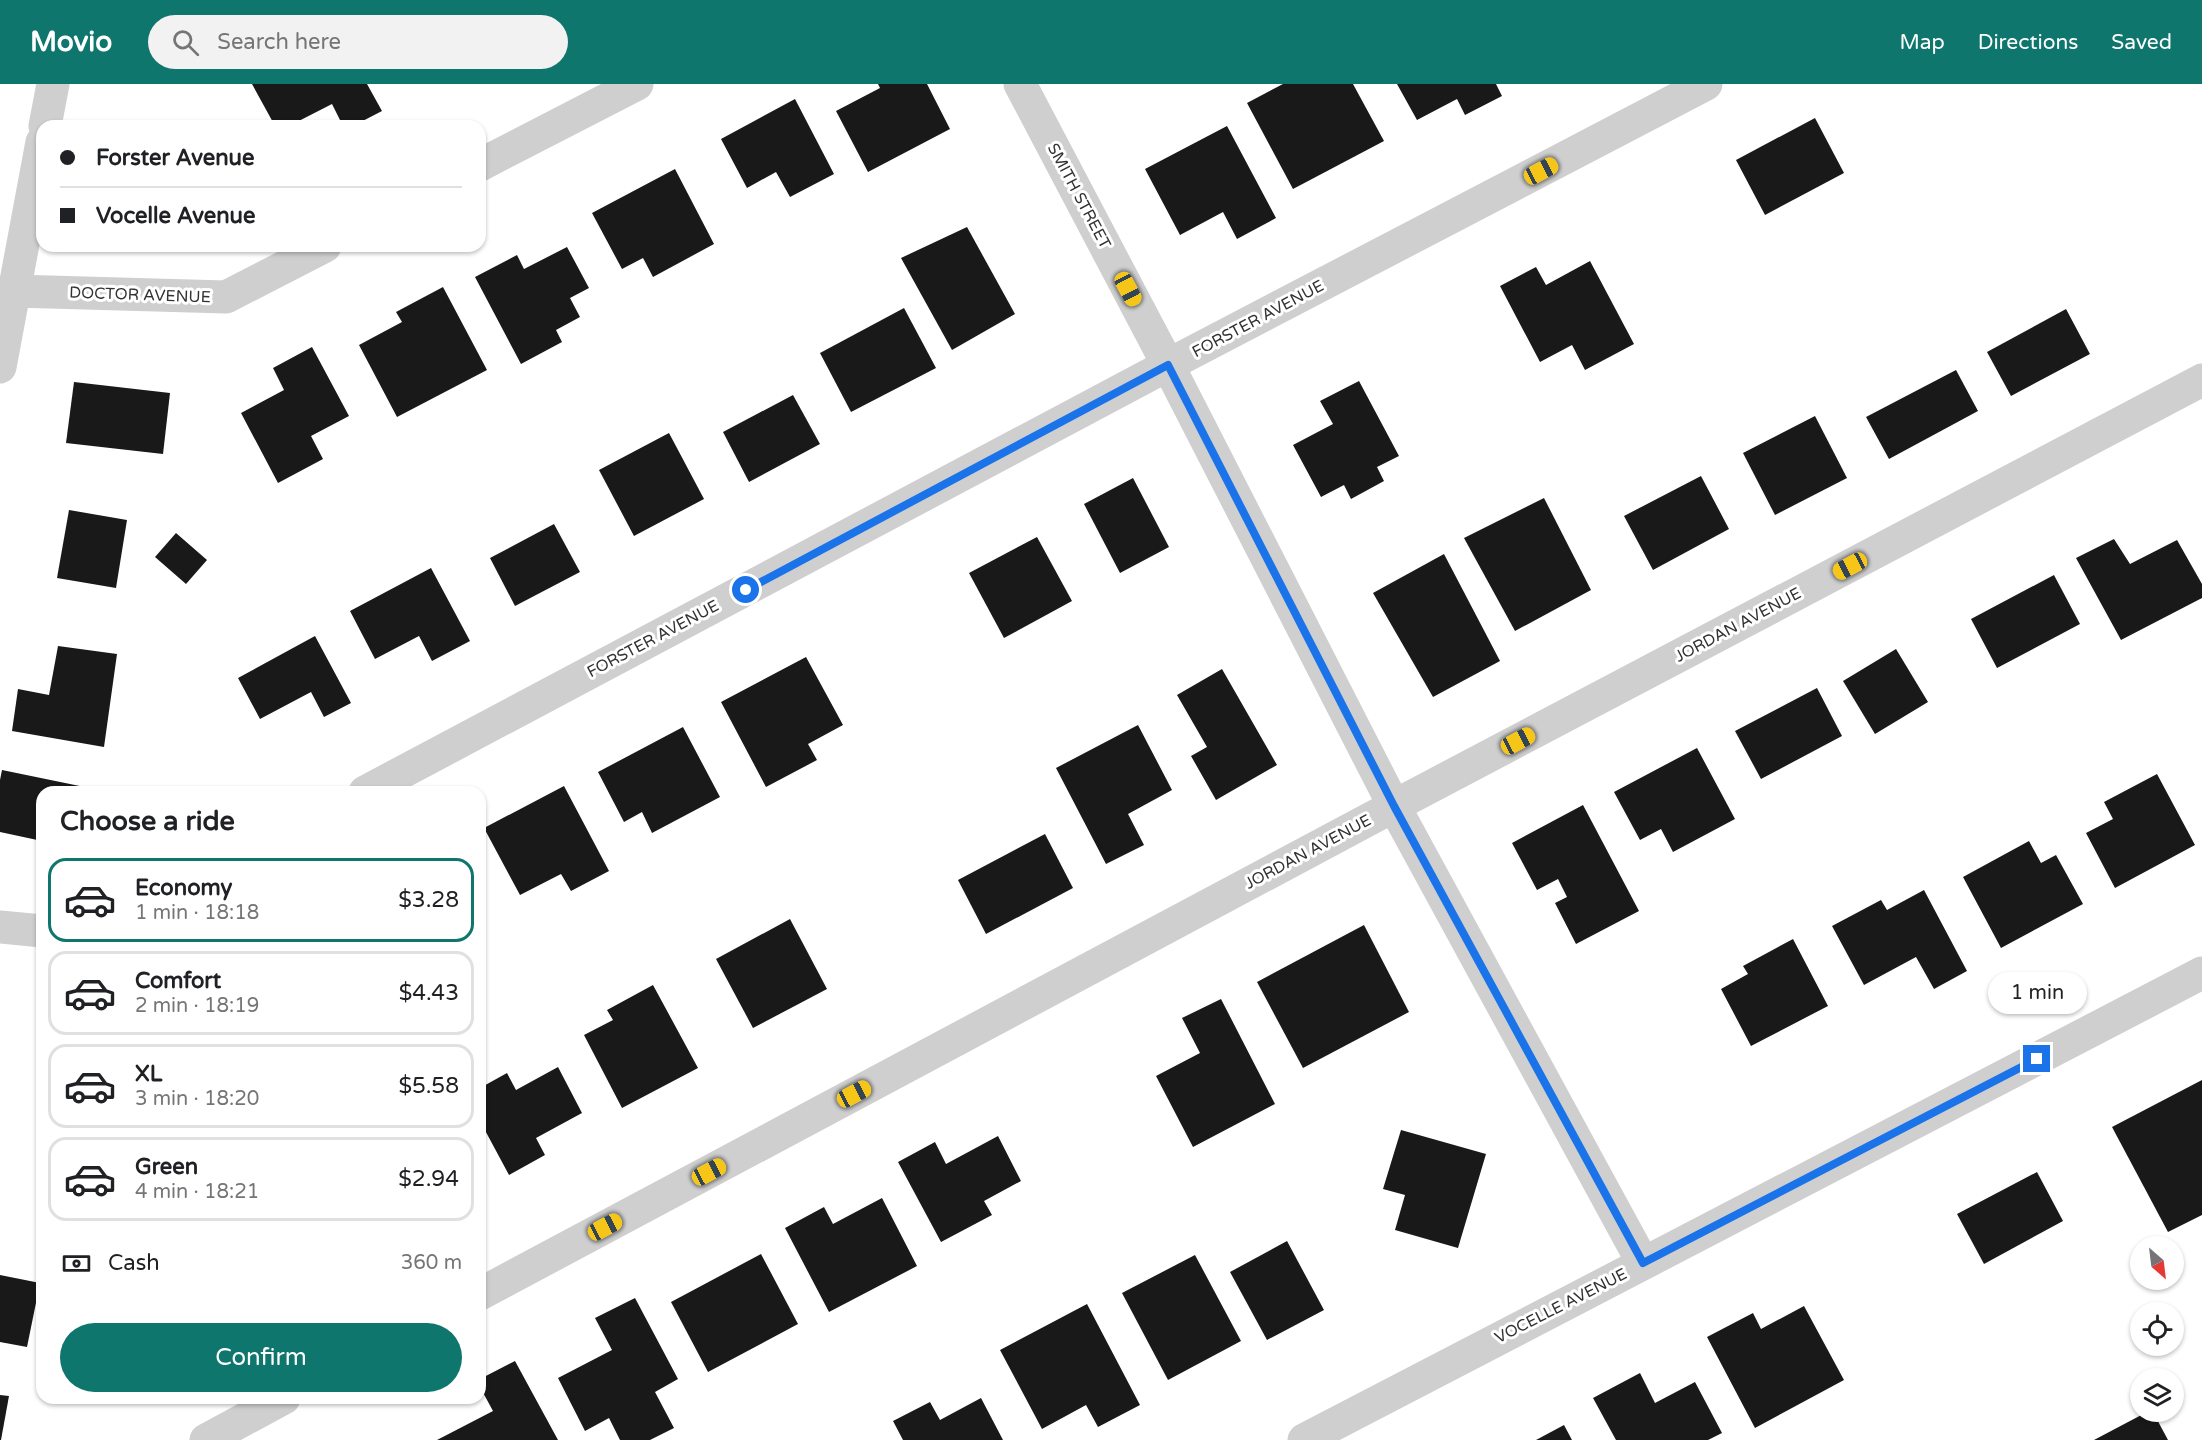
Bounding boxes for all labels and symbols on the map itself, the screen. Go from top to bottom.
street label: SMITH STREET [1043,140,1115,252]
car [1521,155,1561,187]
car [1112,269,1144,309]
street label: FORSTER AVENUE [1189,276,1327,362]
street label: DOCTOR AVENUE [69,283,211,307]
car [1830,550,1870,582]
route start [732,576,759,603]
street label: JORDAN AVENUE [1671,583,1805,667]
street label: FORSTER AVENUE [584,596,722,682]
car [1498,725,1538,757]
street label: JORDAN AVENUE [1241,810,1375,894]
callout: 1 min [1988,972,2086,1014]
route end [2023,1045,2050,1072]
car [834,1078,874,1110]
car [689,1156,729,1188]
car [585,1211,625,1243]
north arrow [2130,1236,2184,1290]
street label: VOCELLE AVENUE [1492,1264,1630,1348]

